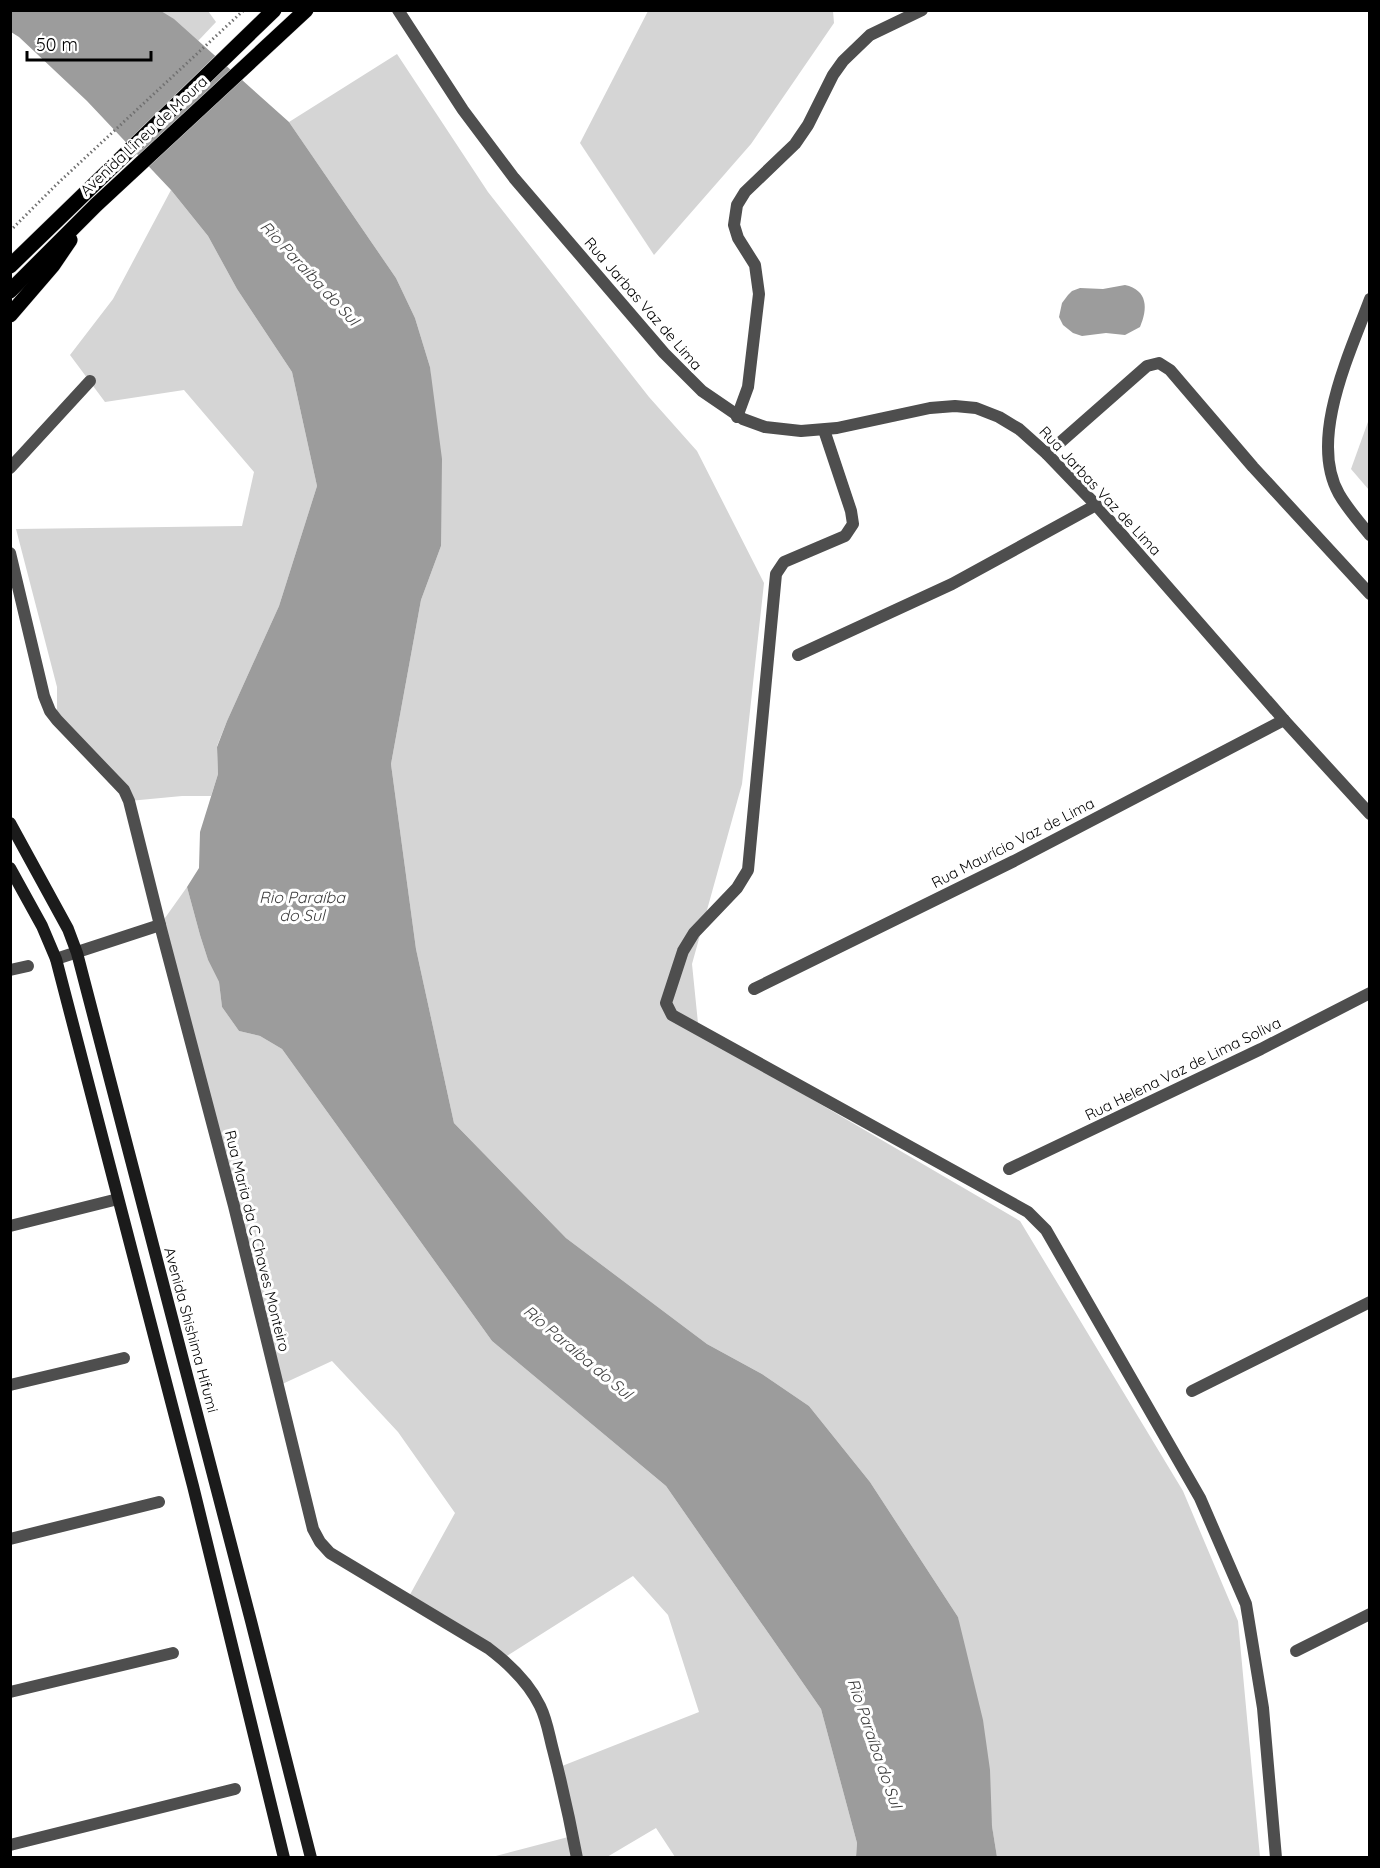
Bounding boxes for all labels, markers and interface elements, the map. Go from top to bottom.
scale bar [27,24,152,62]
text: 50 m [36,33,78,56]
street label: Avenida Lineu de Moura [76,72,211,200]
water label: Rio Paraíba do Sul [256,217,365,331]
street label: Rua Jarbas Vaz de Lima [580,233,706,374]
street label: Rua Jarbas Vaz de Lima [1035,422,1165,559]
street label: Rua Maurício Vaz de Lima [928,793,1097,892]
water label: Rio Paraíba do Sul [259,887,346,925]
street label: Rua Helena Vaz de Lima Soliva [1082,1013,1284,1124]
street label: Rua Maria da C Chaves Monteiro [221,1128,294,1354]
street label: Avenida Shishima Hifumi [160,1245,223,1415]
water label: Rio Paraíba do Sul [520,1301,638,1405]
water label: Rio Paraíba do Sul [843,1676,907,1813]

